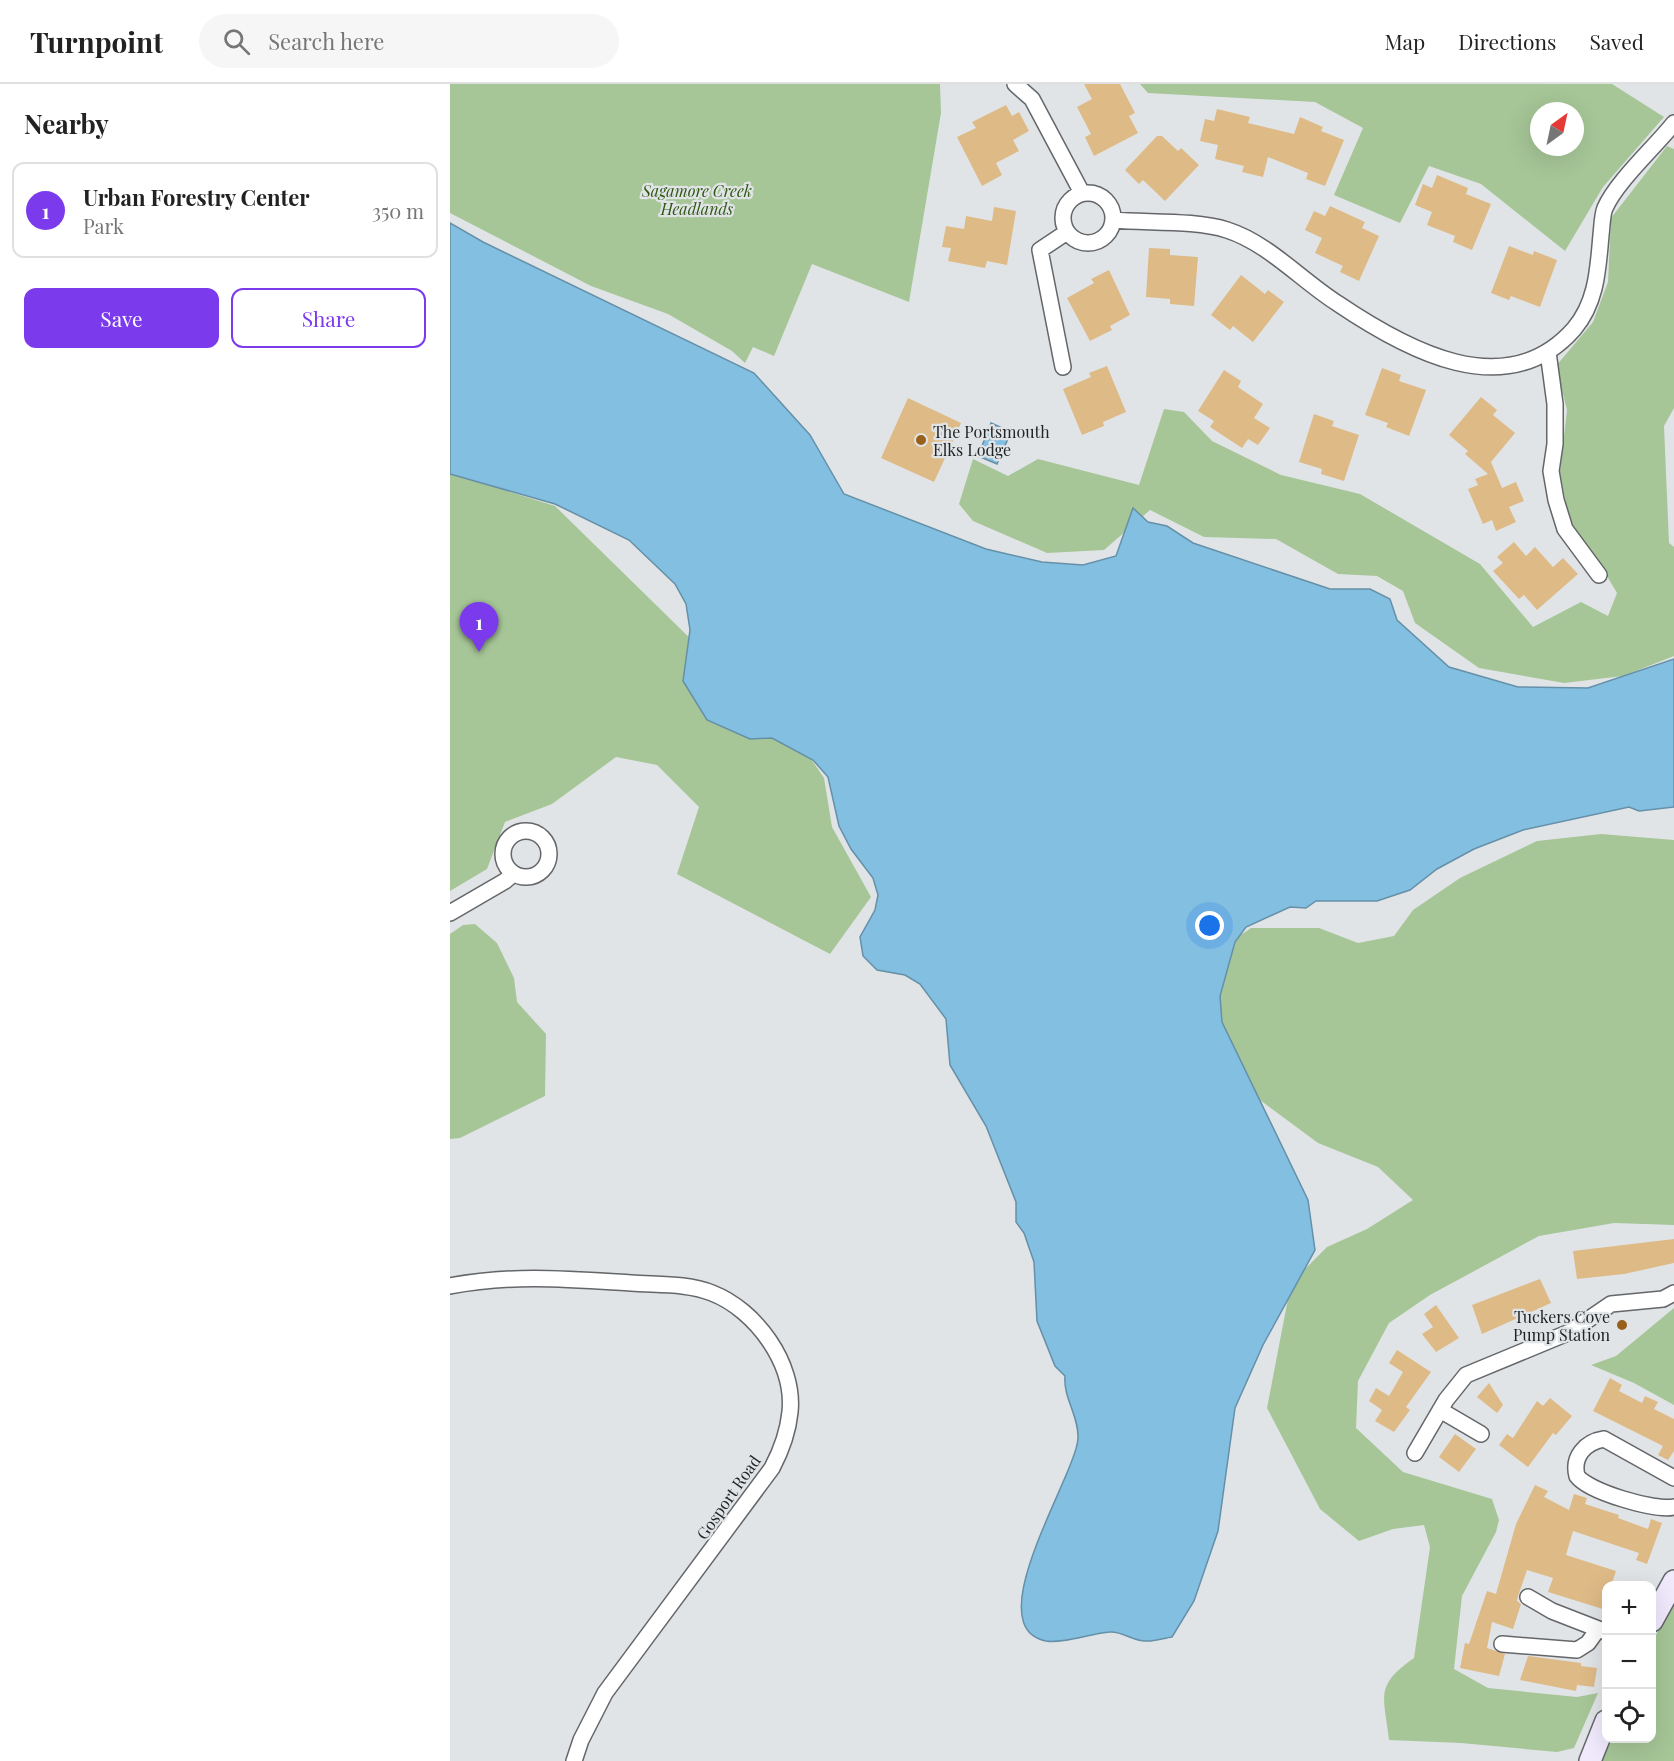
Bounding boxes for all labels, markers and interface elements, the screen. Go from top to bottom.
search box [199,14,619,68]
text: Turnpoint [30,23,163,60]
icon: search [220,25,253,58]
text: Search here [268,26,384,56]
text: Map [1384,27,1425,55]
text: Directions [1458,27,1556,55]
text: Saved [1589,27,1644,55]
north arrow [1530,102,1584,156]
text: Nearby [24,106,109,141]
park label: Sagamore Creek Headlands [641,180,752,219]
text: Urban Forestry Center [83,182,309,212]
text: 1 [42,197,49,224]
text: 350 m [372,197,424,224]
text: Park [83,212,124,239]
button: Save [24,288,219,348]
button: Share [231,288,426,348]
place label: The Portsmouth Elks Lodge [933,421,1050,460]
marker: The Portsmouth Elks Lodge [914,433,928,447]
pin: 1 [459,602,498,652]
your location [1195,911,1224,940]
place label: Tuckers Cove Pump Station [1513,1306,1610,1345]
marker: Tuckers Cove Pump Station [1615,1318,1629,1332]
street label: Gosport Road [691,1451,765,1543]
map controls [1602,1581,1656,1743]
button: + [1602,1581,1656,1635]
button: − [1602,1635,1656,1689]
button: locate [1602,1689,1656,1743]

